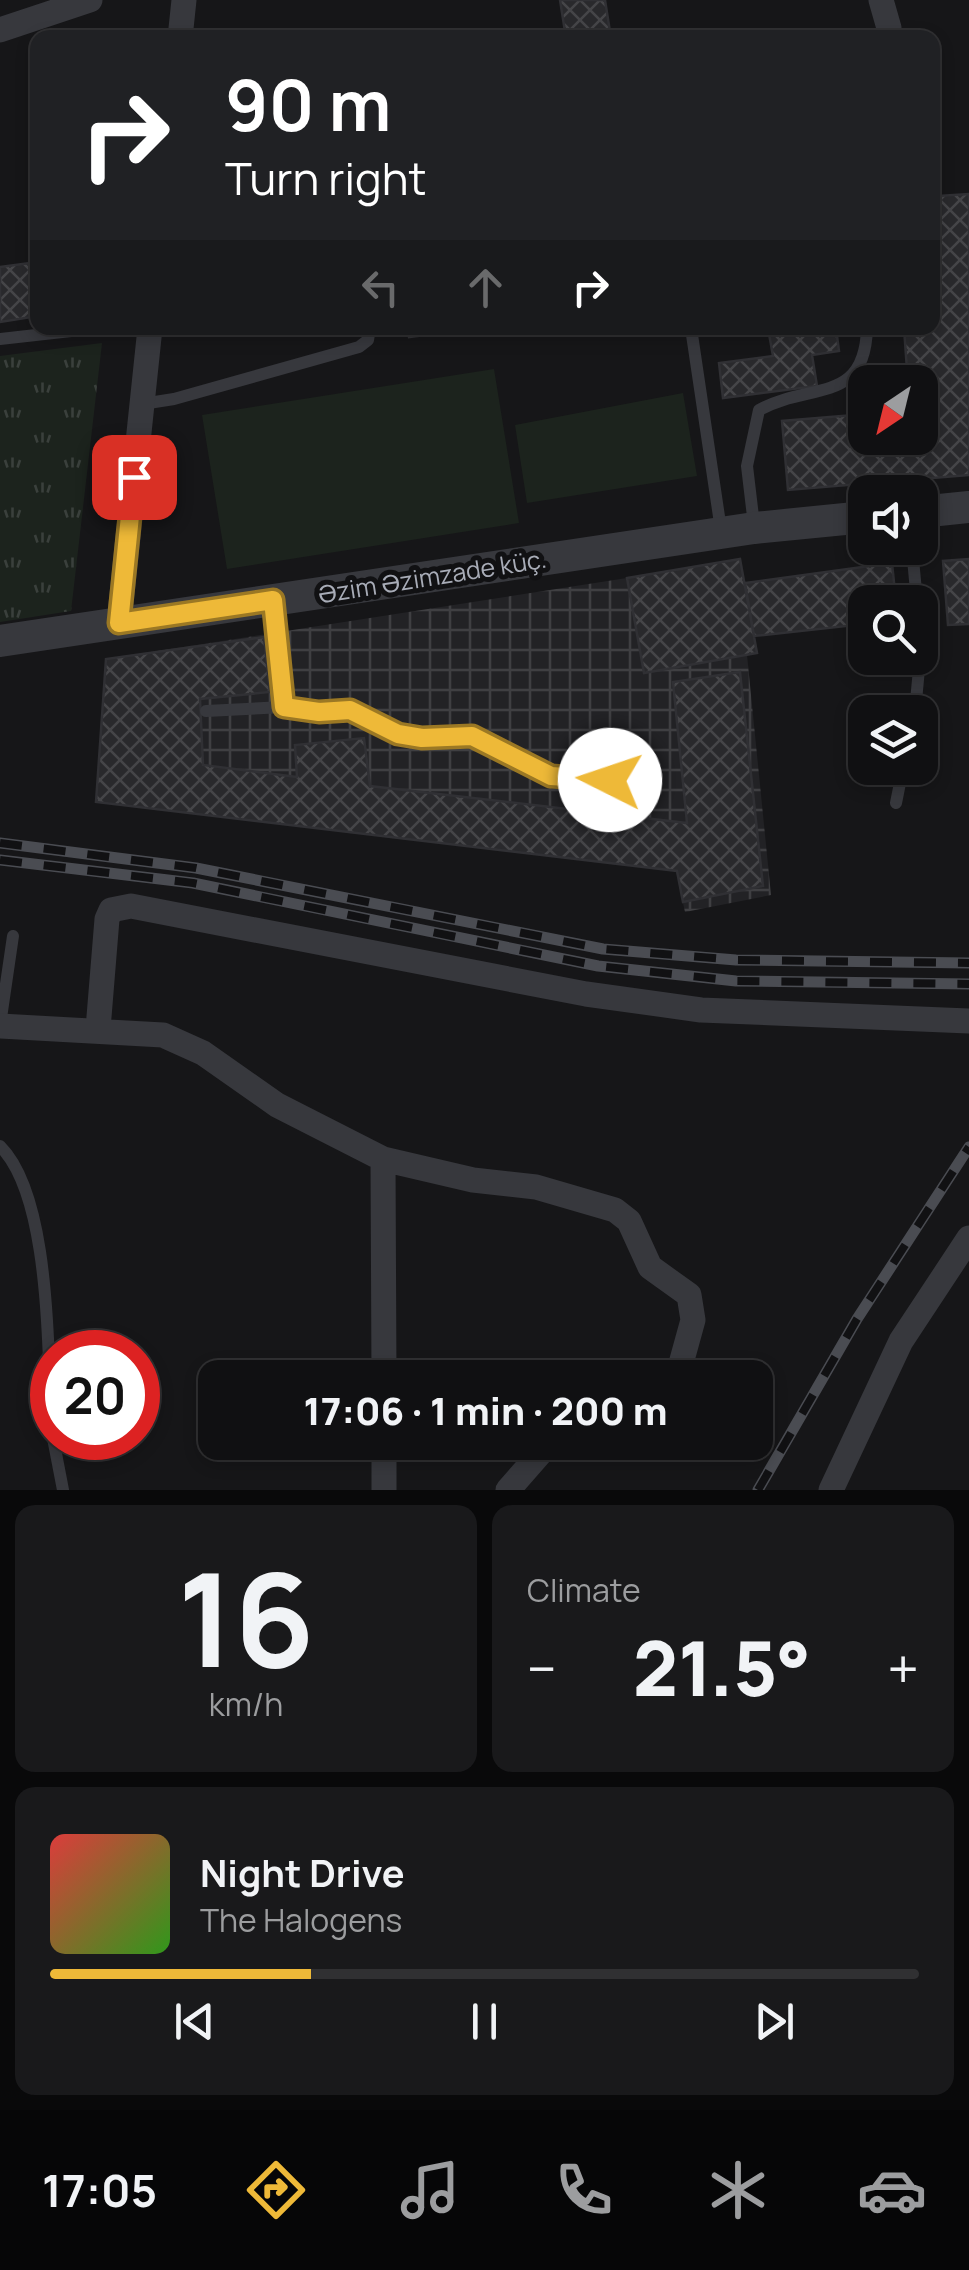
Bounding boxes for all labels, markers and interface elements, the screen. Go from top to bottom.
text: 90 m [225,56,392,152]
icon: right [60,70,190,200]
text: Turn right [225,147,426,209]
icon: left [353,260,408,315]
icon: ahead [458,260,513,315]
icon: right [563,260,618,315]
north arrow [848,365,938,455]
map controls [848,365,938,785]
pin [92,435,177,520]
icon: arrive [107,450,162,505]
button: sound [848,475,938,565]
street label: Əzim Əzimzade küç. [315,541,549,611]
button: search [848,585,938,675]
button: layers [848,695,938,785]
position arrow [558,728,662,832]
speed limit sign: 20 [30,1330,160,1460]
text: 17:06 · 1 min · 200 m [303,1384,668,1436]
text: 16 [177,1528,315,1706]
text: Climate [527,1568,641,1612]
text: 21.5° [633,1616,811,1719]
text: − [527,1630,557,1706]
text: + [887,1630,919,1706]
text: km/h [209,1682,283,1726]
text: Night Drive [200,1846,405,1898]
text: The Halogens [200,1898,402,1942]
icon: previous [167,1994,222,2049]
icon: pause [457,1994,512,2049]
icon: next [747,1994,802,2049]
icon: directions [241,2155,311,2225]
icon: music [395,2155,465,2225]
icon: phone [549,2155,619,2225]
icon: climate [703,2155,773,2225]
icon: car [857,2155,927,2225]
text: 17:05 [42,2159,157,2221]

